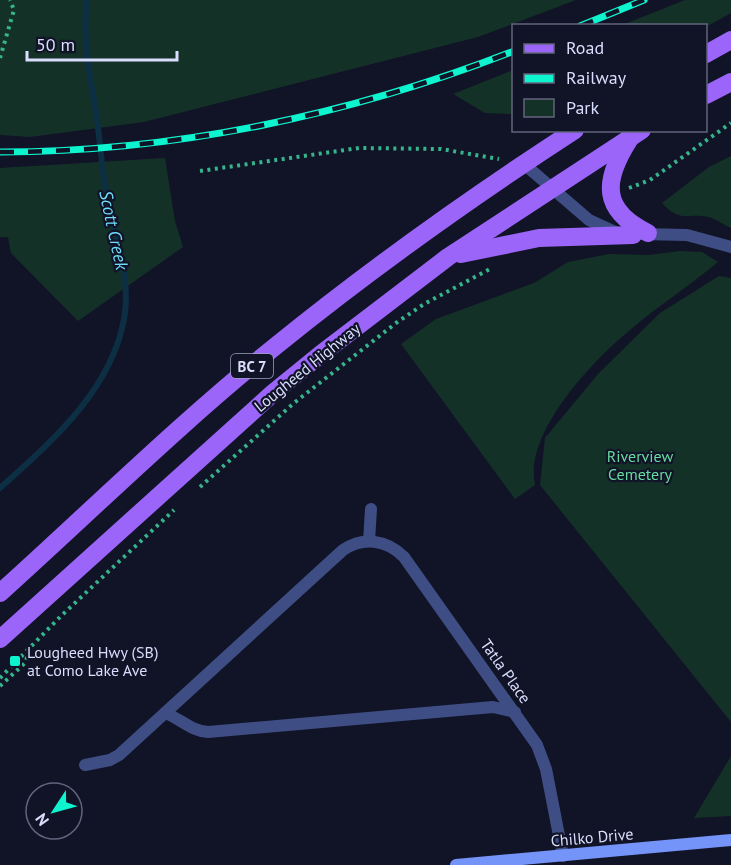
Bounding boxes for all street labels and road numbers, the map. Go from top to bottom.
street label: Lougheed Highway [250,318,364,416]
road number: BC 7 [231,354,273,378]
street label: Tatla Place [477,635,535,707]
street label: Chilko Drive [550,823,634,851]

